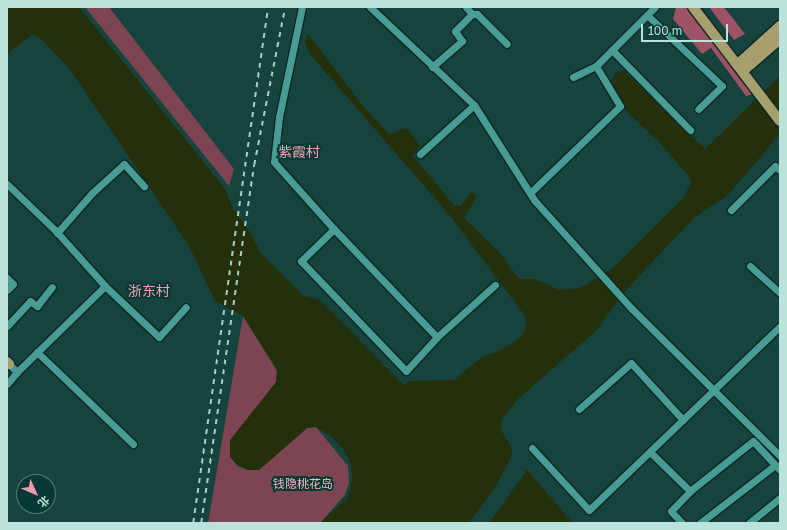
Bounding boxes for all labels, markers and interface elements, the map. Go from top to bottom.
scale bar [643,16,730,42]
text: 100 m [648,23,682,38]
district label: 紫霞村 [278,144,320,160]
district label: 浙东村 [128,283,170,299]
north arrow [16,474,56,514]
park label: 钱隐桃花岛 [273,477,333,491]
text: 北 [36,494,53,511]

